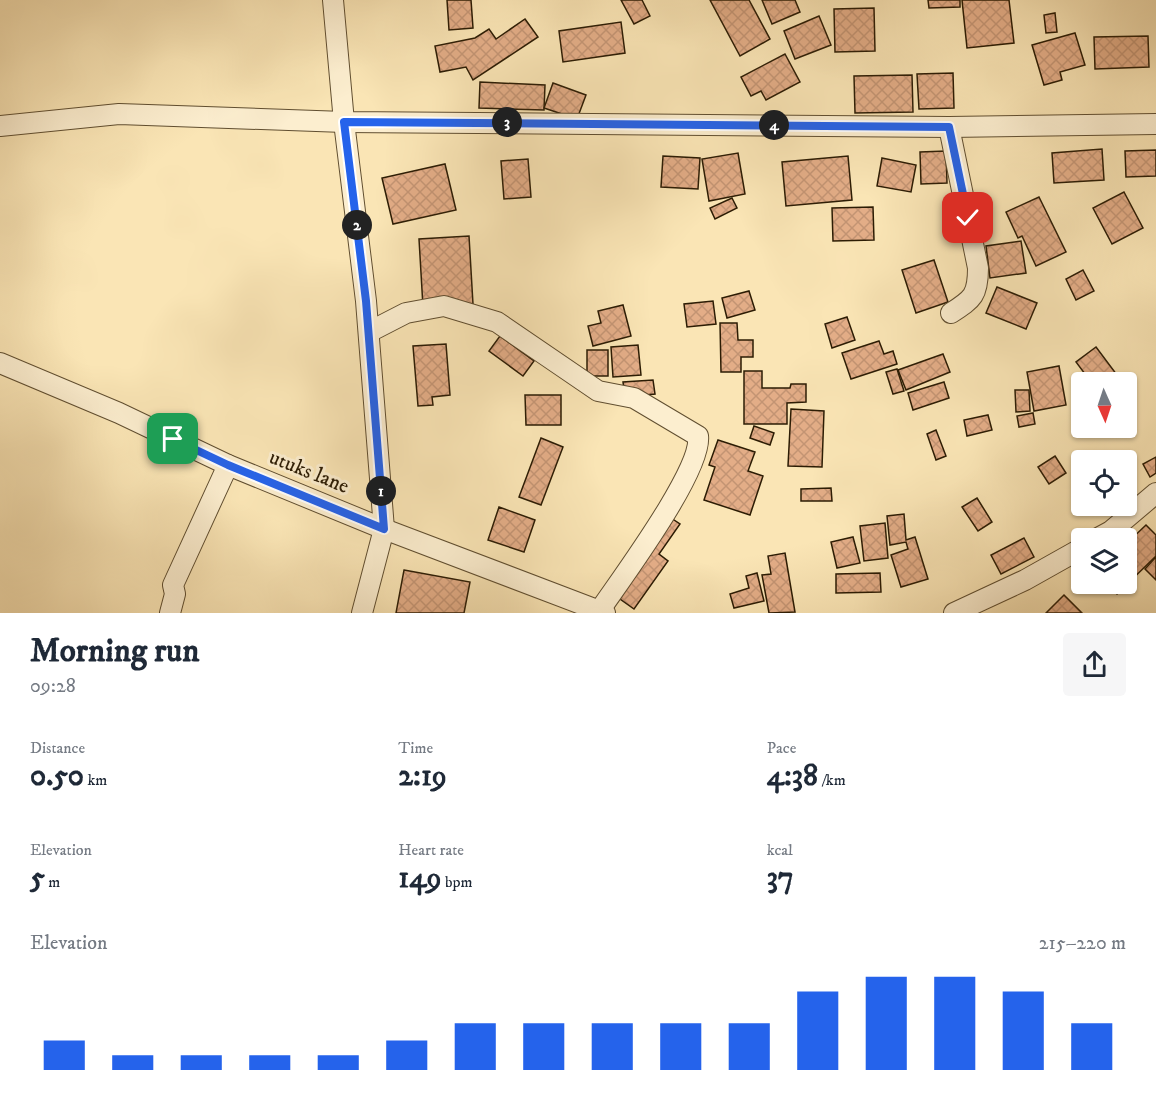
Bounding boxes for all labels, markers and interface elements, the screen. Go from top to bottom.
pin: 3 [492,107,522,137]
pin: 4 [759,110,789,140]
text: 3 [504,112,510,132]
text: 4 [769,115,779,135]
pin [942,192,993,243]
icon: check [951,201,984,234]
pin: 2 [342,210,372,240]
text: 2 [353,215,361,235]
north arrow [1071,372,1137,438]
map controls [1071,372,1137,594]
pin [147,413,198,464]
icon: arrive [156,422,189,455]
street label: utuks lane [265,444,353,500]
button: locate [1071,450,1137,516]
pin: 1 [366,476,396,506]
text: 1 [378,481,384,501]
button: layers [1071,528,1137,594]
text: Morning run [30,631,199,672]
button: share [1063,633,1126,696]
text: 09:28 [30,674,76,699]
text: Distance [30,738,85,758]
text: Time [398,738,433,758]
text: Pace [767,738,796,758]
text: 0.50 [30,758,84,795]
text: 2:19 [398,758,447,795]
text: 4:38 [767,758,818,795]
text: km [84,770,107,790]
text: /km [818,770,846,790]
text: Elevation [30,840,92,860]
text: Heart rate [398,840,464,860]
text: kcal [767,840,793,860]
text: 5 [30,860,45,897]
text: 149 [398,860,442,897]
text: 37 [767,860,794,897]
text: m [45,872,60,892]
text: bpm [442,872,473,892]
text: Elevation [30,931,107,956]
text: 215–220 m [1039,931,1126,956]

